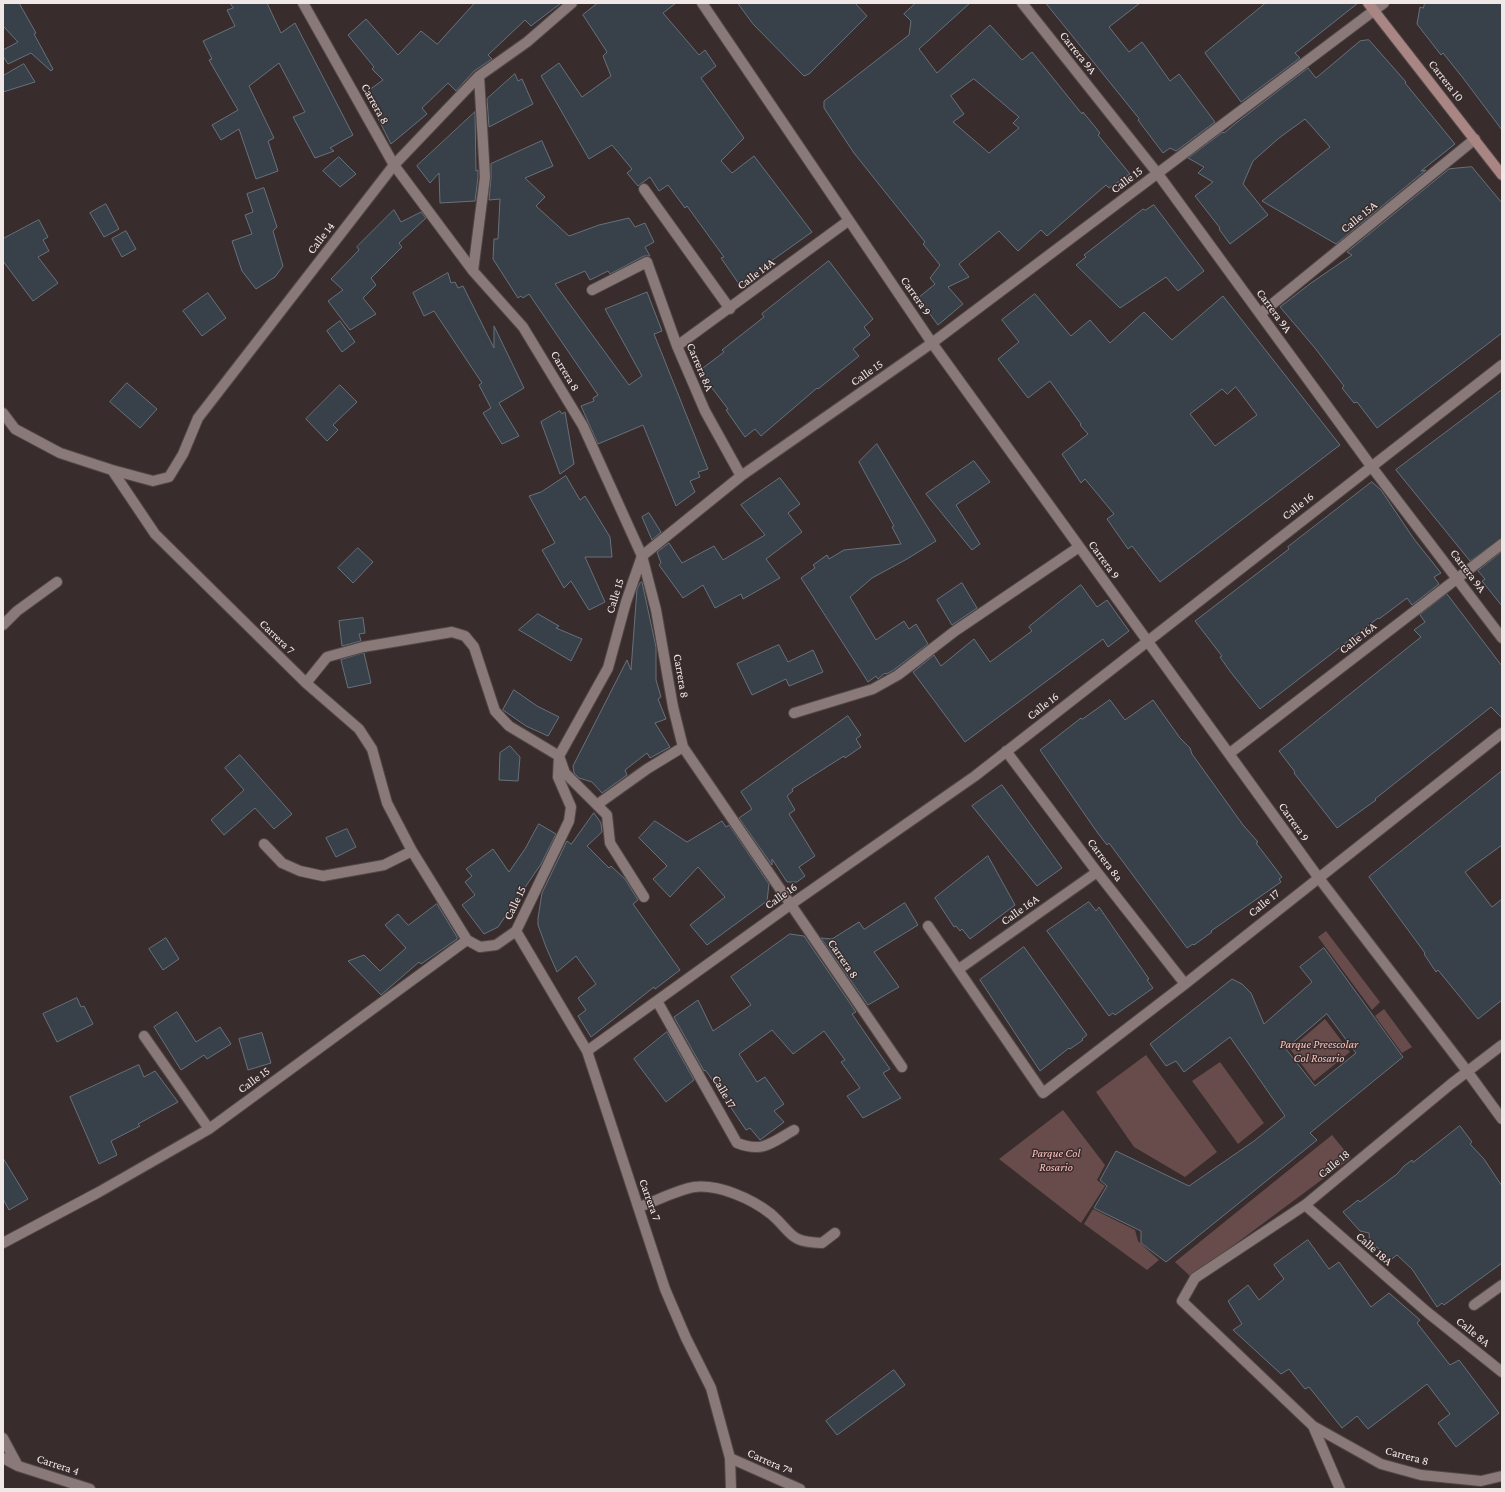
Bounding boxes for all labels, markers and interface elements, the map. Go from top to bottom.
street label: Carrera 9A [1056,29,1100,77]
street label: Carrera 10 [1425,57,1467,105]
street label: Carrera 8 [358,81,392,127]
street label: Calle 15 [1108,163,1146,197]
street label: Calle 15A [1338,198,1380,236]
street label: Calle 14 [304,219,338,257]
street label: Calle 14A [734,255,778,293]
street label: Carrera 9 [897,274,935,318]
street label: Carrera 9A [1253,286,1295,336]
street label: Carrera 8A [683,341,717,393]
street label: Carrera 8 [547,348,583,394]
street label: Calle 15 [848,357,886,389]
street label: Calle 16 [1279,489,1317,523]
street label: Carrera 9 [1085,538,1123,582]
street label: Carrera 9A [1447,546,1489,596]
street label: Calle 15 [603,577,627,615]
street label: Carrera 7 [256,617,298,657]
street label: Calle 16A [1337,619,1379,657]
street label: Carrera 8 [670,653,692,699]
street label: Calle 16 [1024,689,1062,723]
street label: Carrera 9 [1275,800,1313,844]
street label: Carrera 8a [1084,836,1126,884]
street label: Calle 16 [762,880,800,912]
street label: Calle 15 [501,884,529,922]
street label: Calle 17 [1246,886,1282,920]
street label: Calle 16A [998,892,1042,928]
street label: Carrera 8 [825,937,861,981]
park label: Parque Preescolar Col Rosario [1280,1037,1358,1065]
street label: Calle 15 [235,1064,273,1096]
street label: Calle 17 [709,1073,739,1111]
park label: Parque Col Rosario [1032,1146,1080,1174]
street label: Calle 18 [1315,1147,1353,1181]
street label: Carrera 7 [636,1177,664,1223]
street label: Calle 18A [1353,1229,1395,1269]
street label: Calle 8A [1453,1314,1493,1350]
street label: Carrera 8 [1384,1443,1430,1469]
street label: Carrera 7ª [745,1446,795,1478]
street label: Carrera 4 [35,1451,81,1479]

